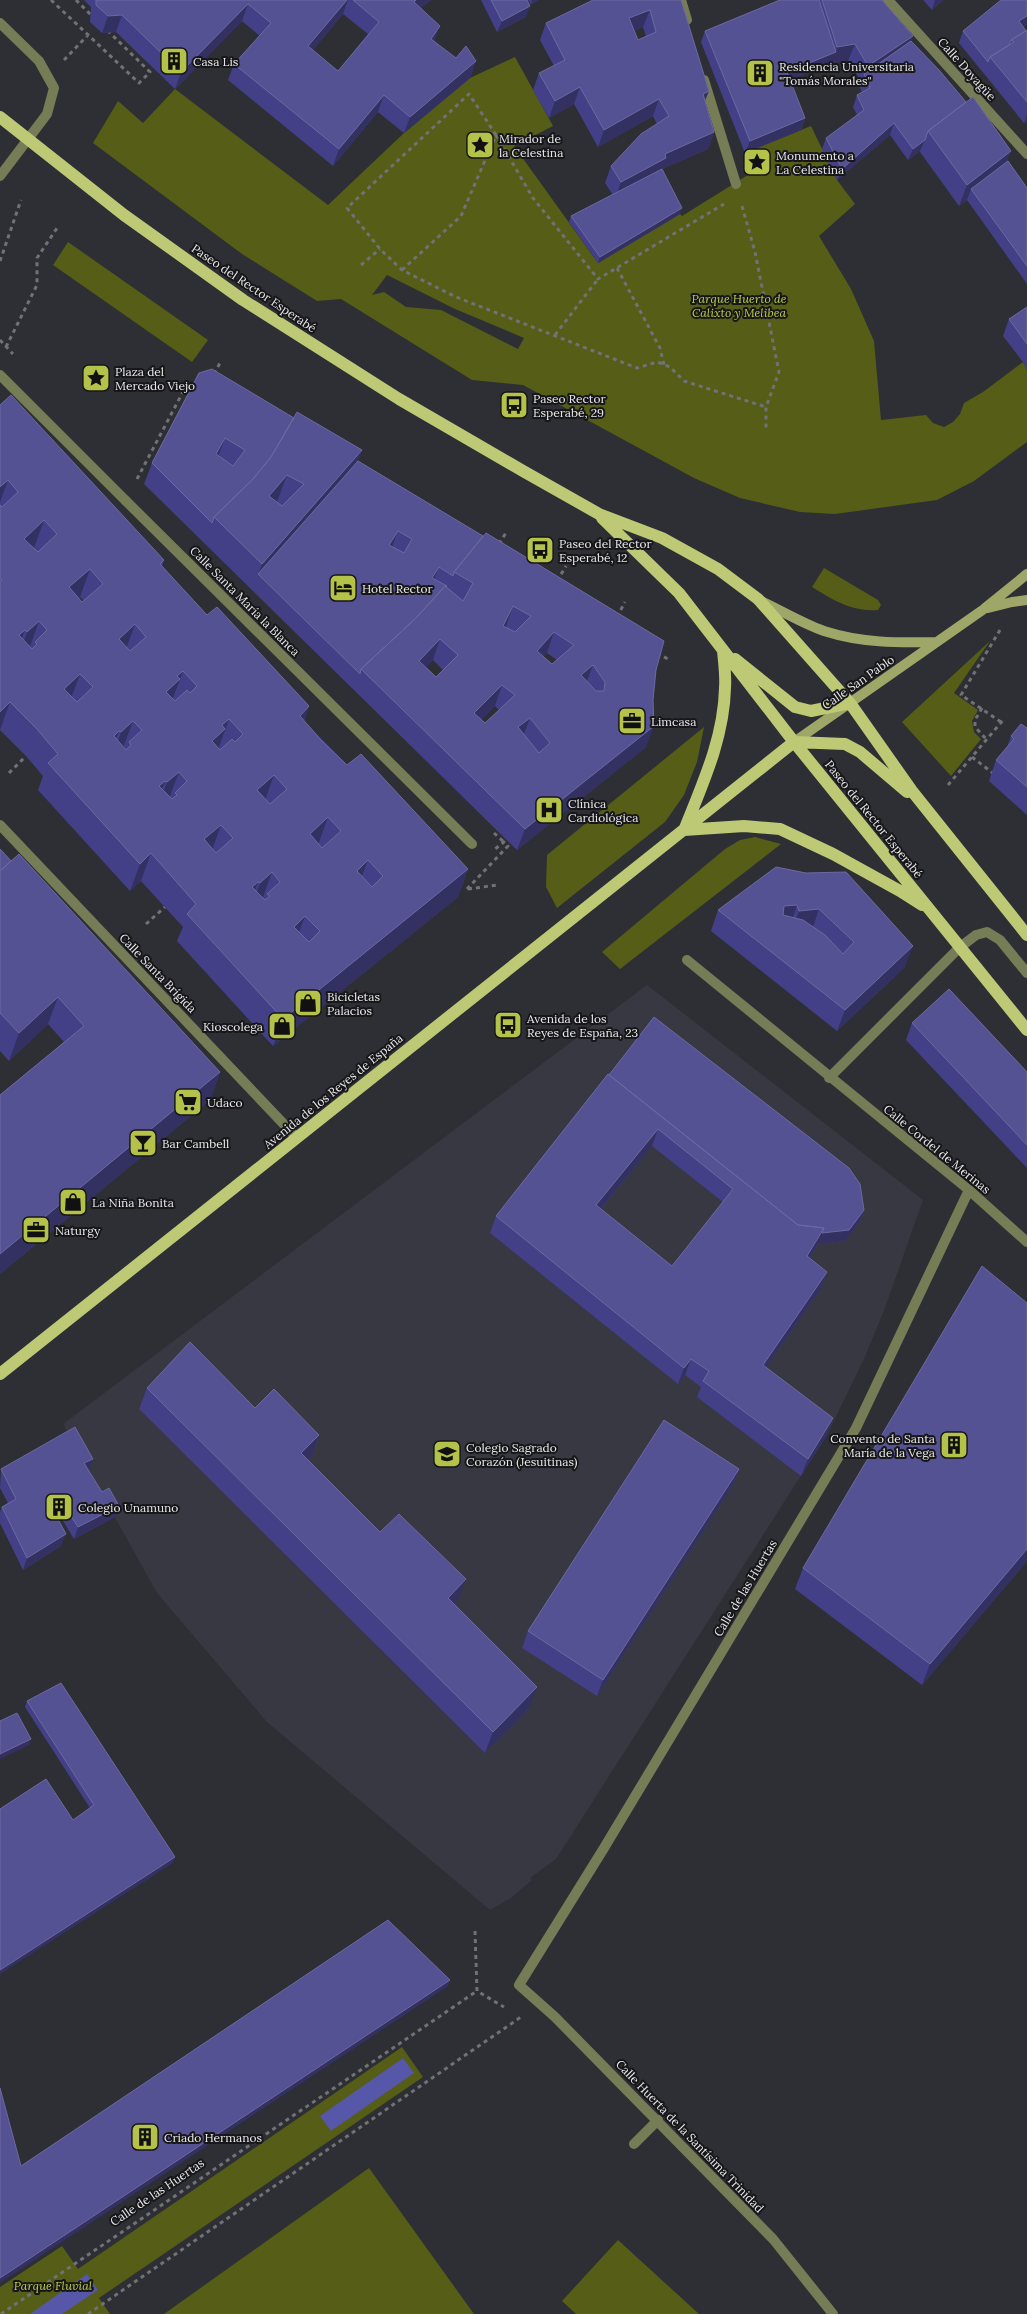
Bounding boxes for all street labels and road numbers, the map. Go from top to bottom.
street label: Calle Doyagüe [935,34,999,104]
street label: Paseo del Rector Esperabé [189,241,320,336]
street label: Calle Santa María la Blanca [187,543,303,659]
street label: Calle San Pablo [819,652,897,712]
street label: Paseo del Rector Esperabé [822,757,927,881]
street label: Calle Santa Brígida [116,930,200,1016]
street label: Avenida de los Reyes de España [260,1030,406,1152]
street label: Calle Cordel de Merinas [880,1101,994,1197]
street label: Calle de las Huertas [710,1537,780,1639]
street label: Calle Huerta de la Santísima Trinidad [613,2056,767,2216]
street label: Calle de las Huertas [107,2155,207,2229]

